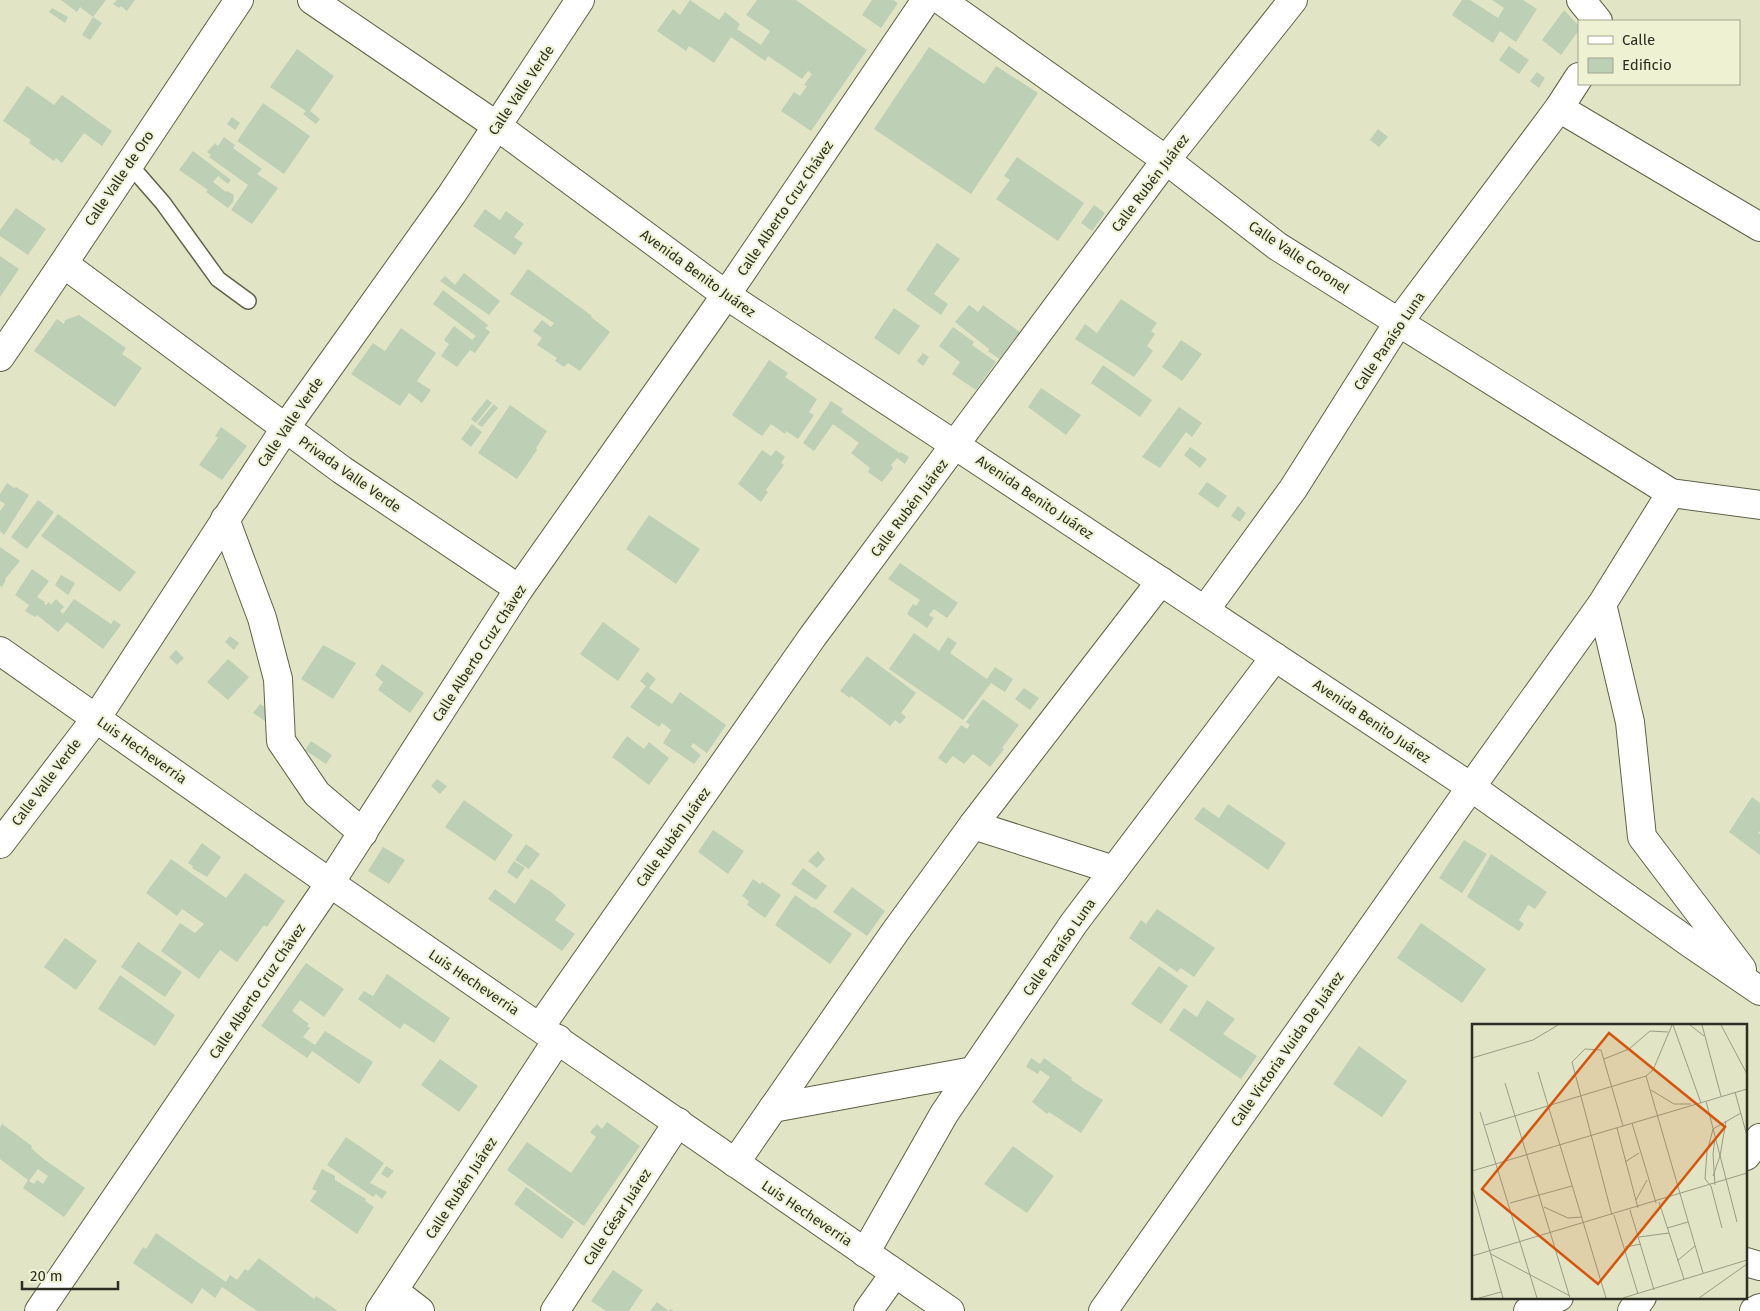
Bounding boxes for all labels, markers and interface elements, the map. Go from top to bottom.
legend [1578,20,1740,85]
text: Calle [1622,31,1655,49]
street label: Calle Valle Verde [485,42,558,139]
text: Edificio [1622,56,1672,74]
street label: Calle Valle de Oro [81,127,158,229]
street label: Calle Rubén Juárez [1108,131,1193,235]
street label: Calle Alberto Cruz Chávez [734,137,837,279]
street label: Calle Valle Coronel [1245,217,1352,297]
street label: Avenida Benito Juárez [637,226,759,321]
street label: Calle Paraíso Luna [1350,289,1429,394]
street label: Calle Valle Verde [254,374,327,471]
street label: Privada Valle Verde [295,433,404,516]
street label: Avenida Benito Juárez [973,452,1097,543]
street label: Calle Rubén Juárez [867,456,952,560]
street label: Calle Alberto Cruz Chávez [429,582,530,725]
street label: Avenida Benito Juárez [1310,676,1434,767]
street label: Luis Hecheverria [94,713,190,788]
street label: Calle Valle Verde [8,735,85,829]
street label: Calle Rubén Juárez [633,784,714,890]
street label: Calle Paraíso Luna [1019,895,1099,999]
street label: Calle Alberto Cruz Chávez [206,920,309,1062]
street label: Luis Hecheverria [425,946,522,1019]
street label: Calle Victoria Vuida De Juárez [1227,969,1347,1130]
inset map [1472,1024,1748,1298]
street label: Calle Rubén Juárez [422,1134,501,1242]
street label: Calle César Juárez [580,1166,655,1269]
street label: Luis Hecheverria [758,1177,855,1250]
scale bar [22,1258,119,1290]
text: 20 m [30,1267,63,1285]

